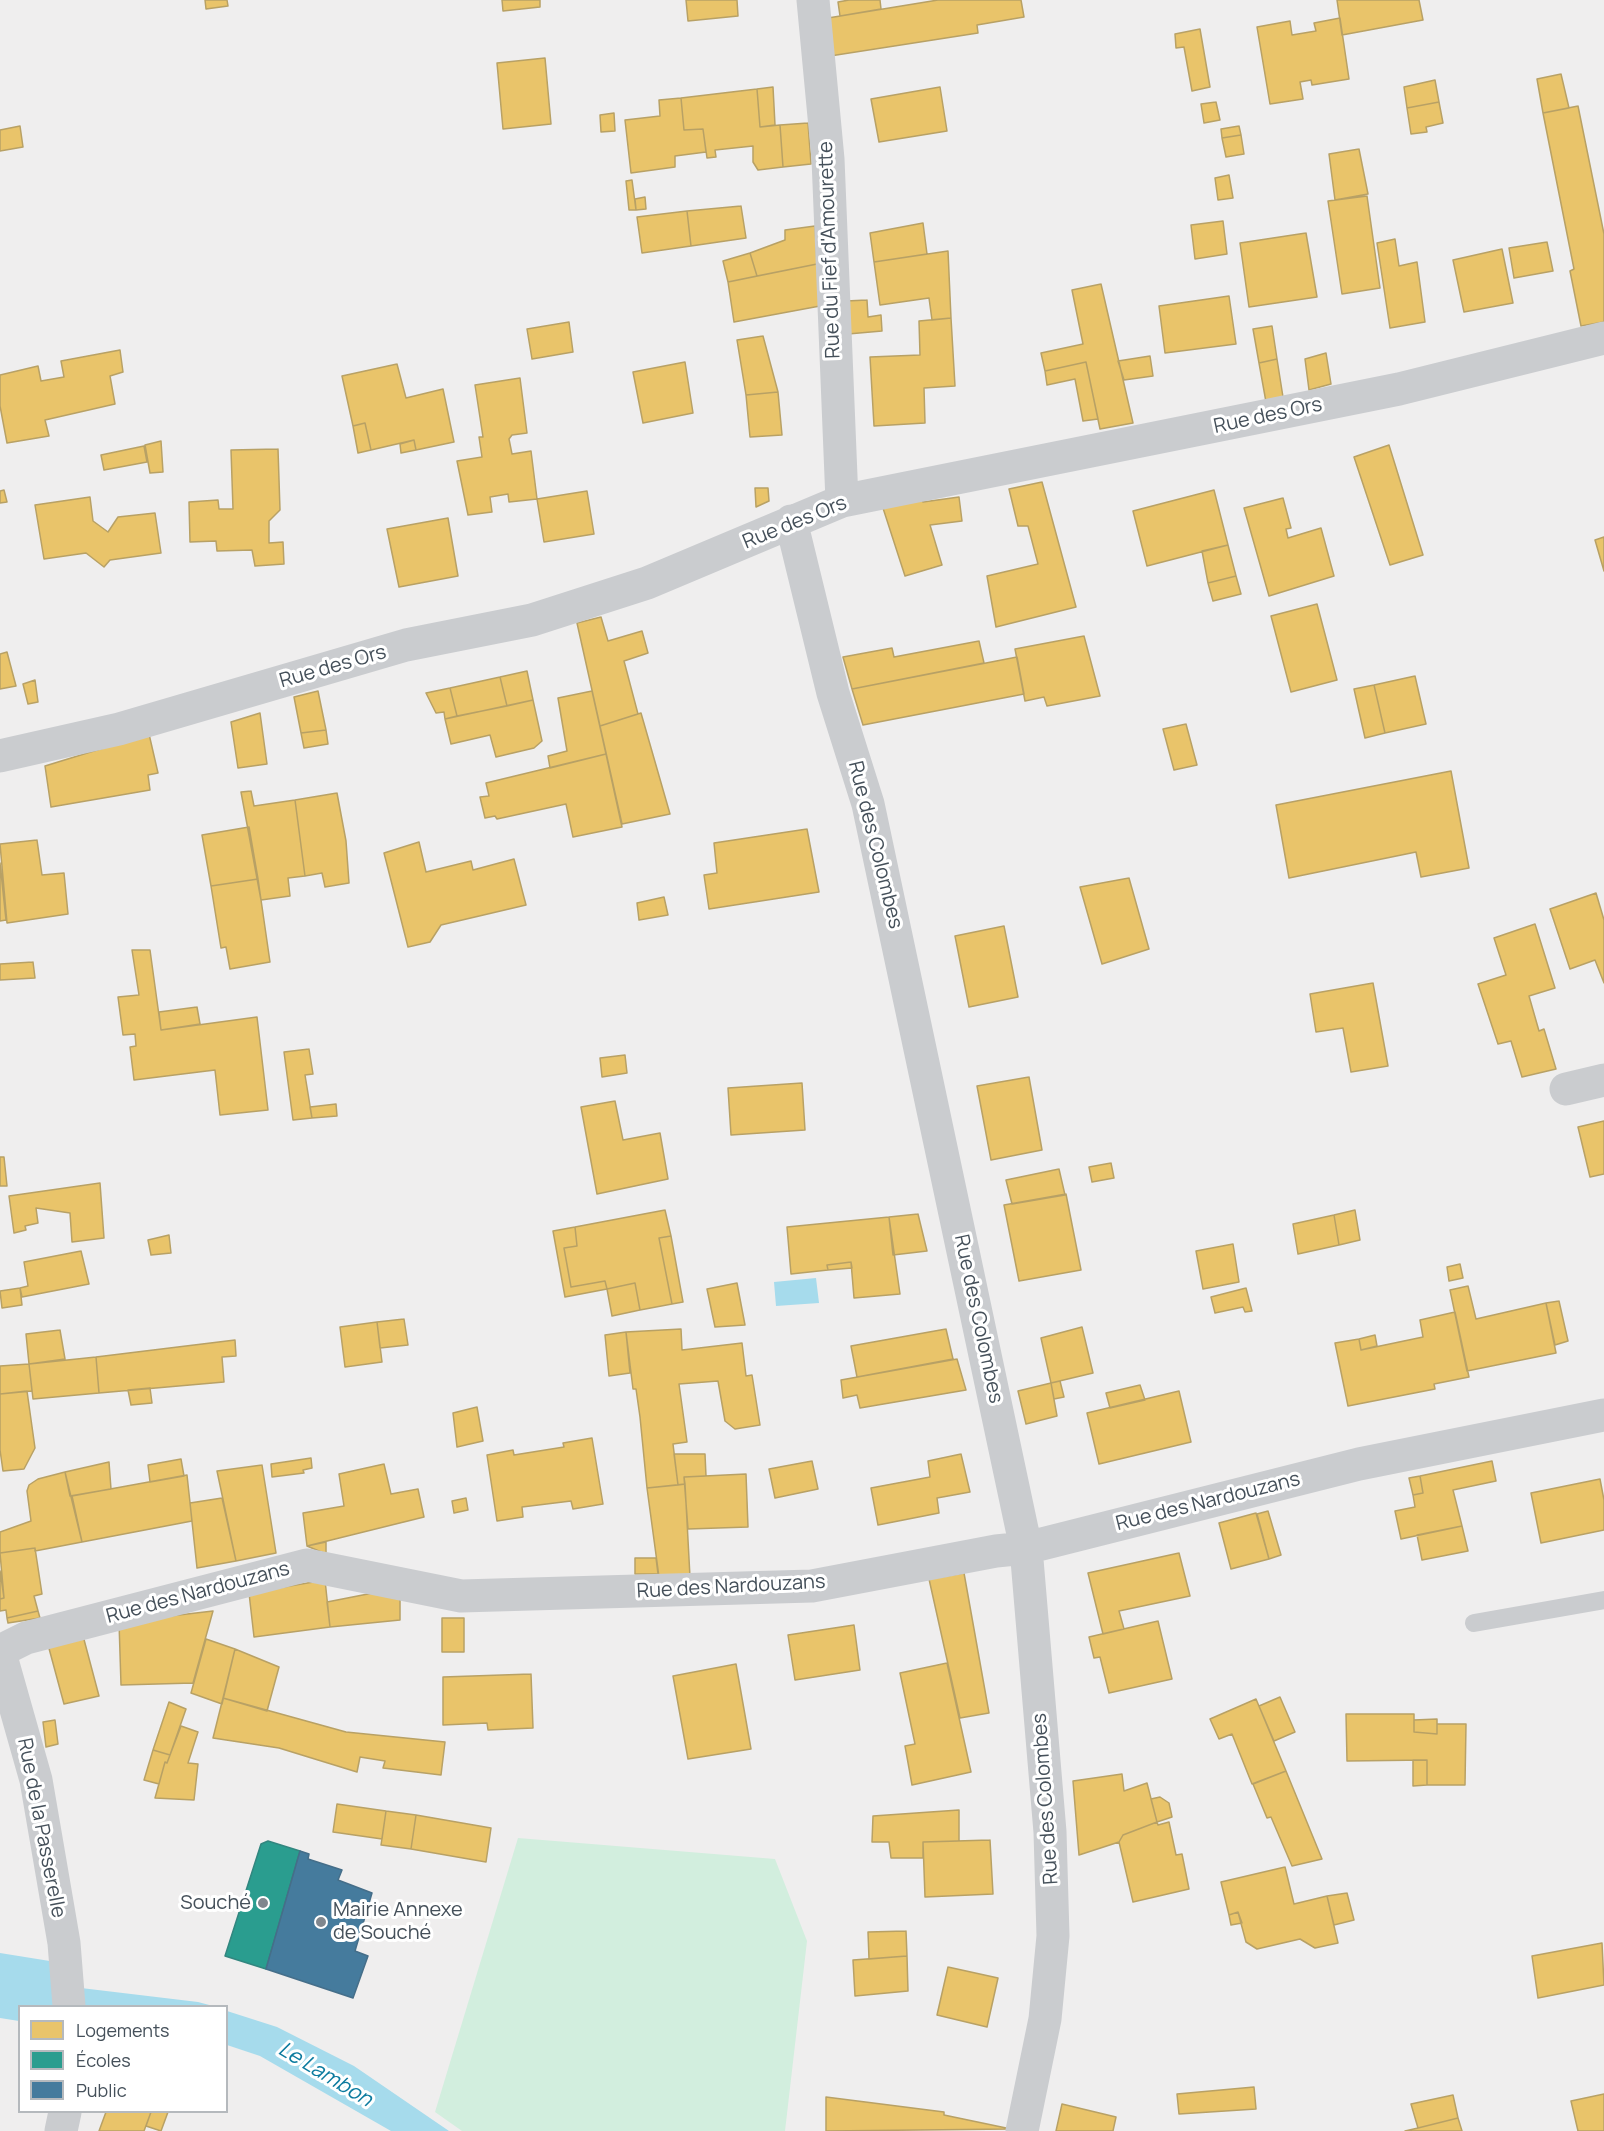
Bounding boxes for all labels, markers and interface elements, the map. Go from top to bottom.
street label: Rue du Fief d'Amourette [814,141,846,359]
street label: Rue des Ors [1212,393,1324,439]
street label: Rue des Ors [740,491,850,555]
street label: Rue des Ors [277,640,389,694]
street label: Rue des Colombes [843,759,907,931]
street label: Rue des Colombes [948,1232,1008,1406]
street label: Rue des Nardouzans [1113,1467,1303,1537]
street label: Rue des Nardouzans [104,1557,292,1629]
street label: Rue des Nardouzans [636,1570,826,1604]
street label: Rue des Colombes [1028,1712,1064,1886]
street label: Rue de la Passerelle [12,1736,70,1920]
place label: Souché [180,1891,251,1915]
marker: Souché [256,1896,270,1910]
place label: Mairie Annexe de Souché [333,1898,463,1945]
marker: Mairie Annexe de Souché [314,1915,328,1929]
legend [18,2005,228,2113]
text: Logements [76,2018,170,2042]
water label: Le Lambon [274,2037,376,2113]
text: Écoles [76,2048,131,2072]
text: Public [76,2078,127,2102]

